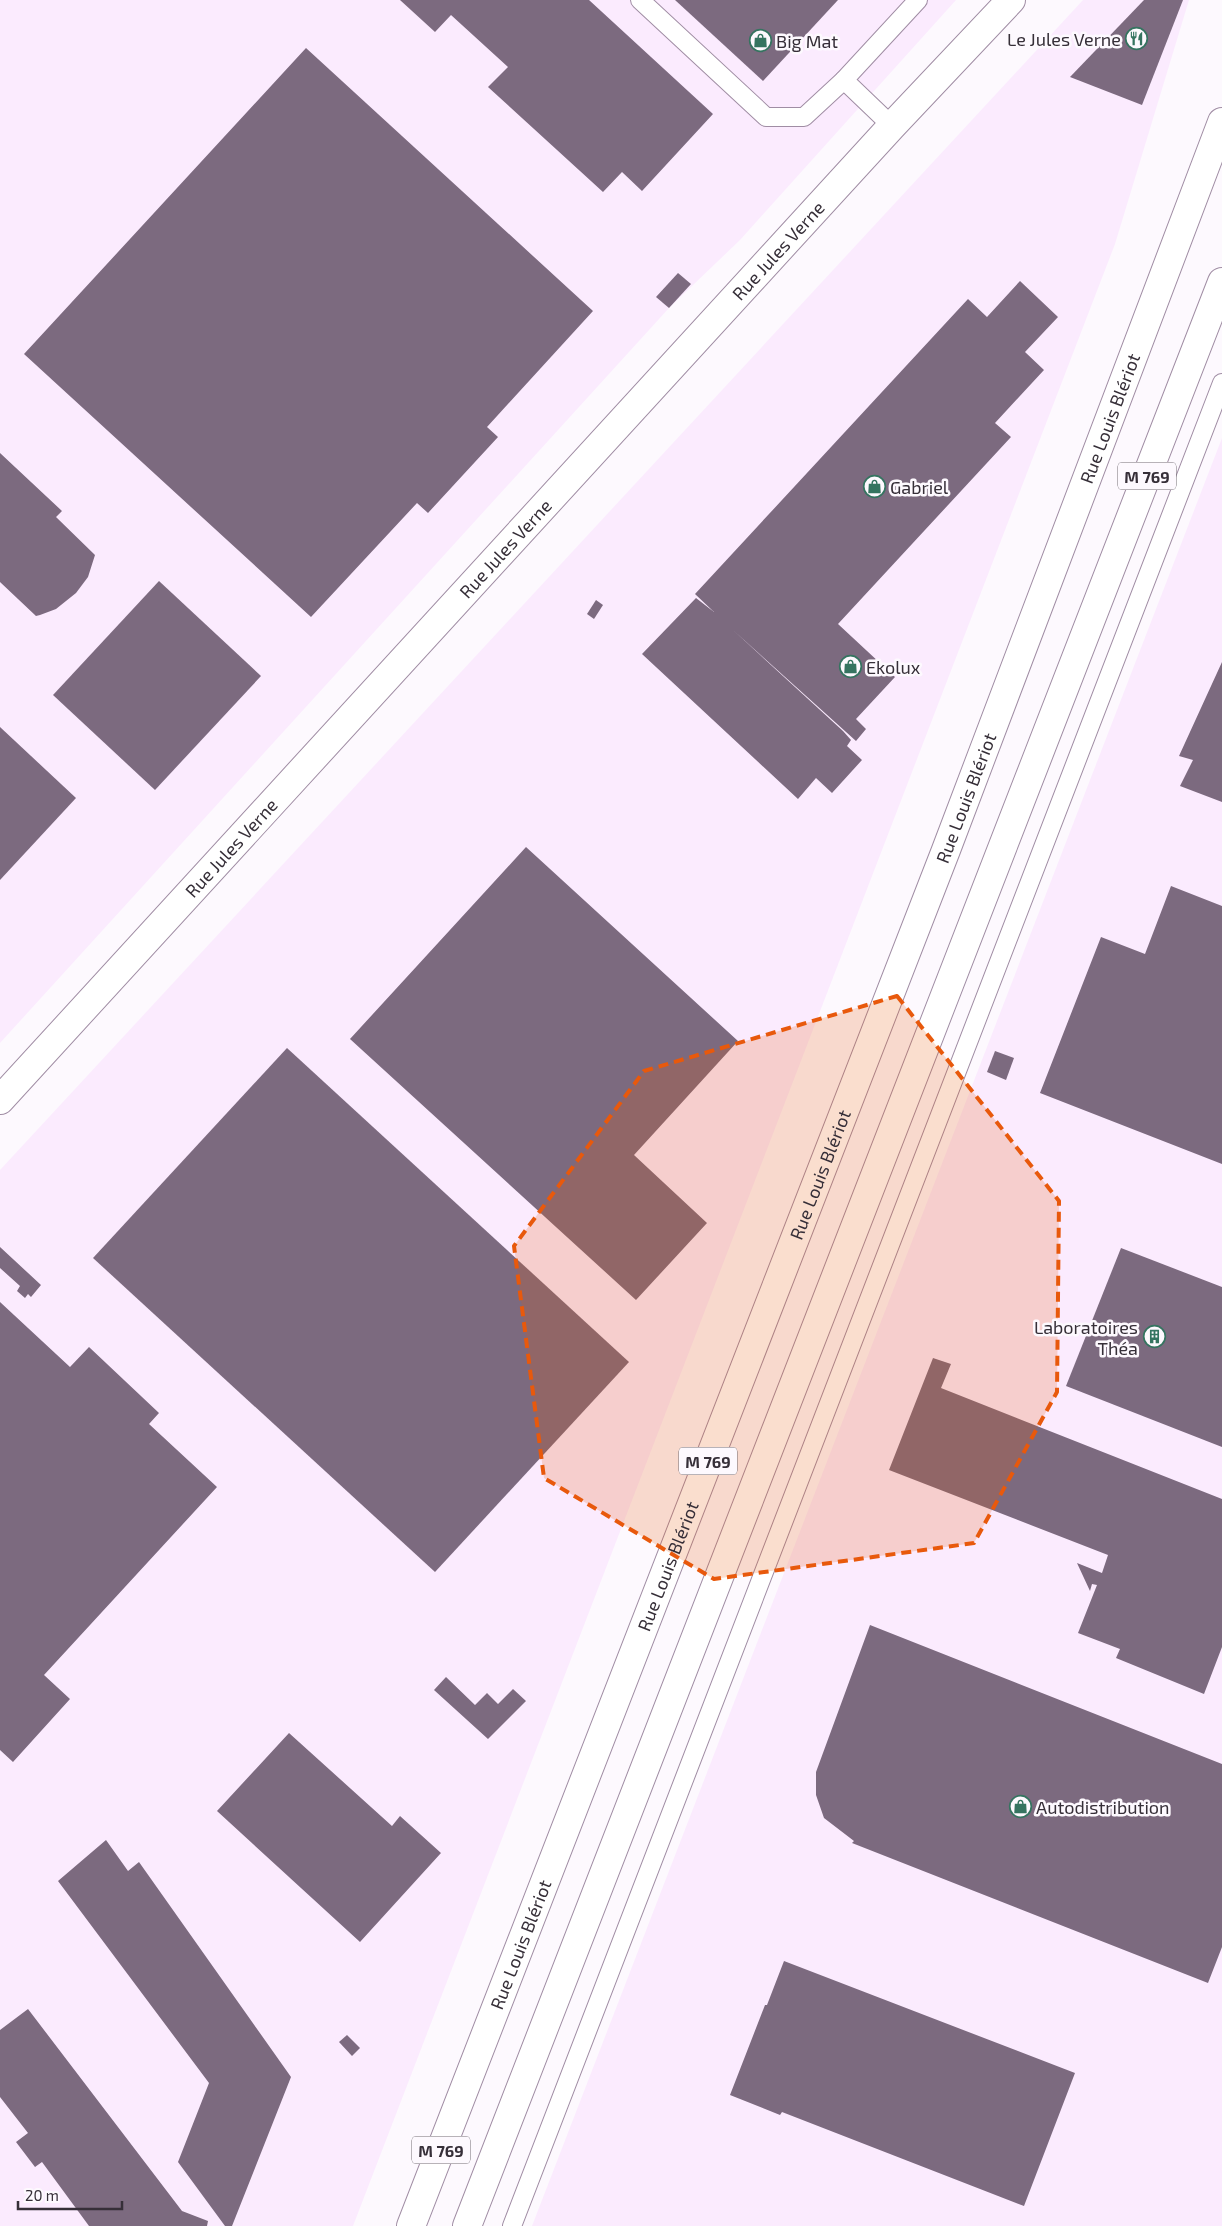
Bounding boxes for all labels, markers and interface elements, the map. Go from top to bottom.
restaurant icon: Le Jules Verne [1125,27,1149,51]
place label: Le Jules Verne [1007,28,1121,50]
shop icon: Big Mat [748,29,772,53]
place label: Big Mat [776,30,838,52]
street label: Rue Jules Verne [727,196,829,304]
street label: Rue Louis Blériot [1075,350,1144,486]
road number: M 769 [1118,462,1176,490]
shop icon: Gabriel [862,475,886,499]
place label: Gabriel [890,476,949,498]
street label: Rue Jules Verne [454,494,556,602]
shop icon: Ekolux [838,655,862,679]
place label: Ekolux [866,656,921,678]
street label: Rue Louis Blériot [931,730,1000,866]
street label: Rue Jules Verne [180,794,282,902]
street label: Rue Louis Blériot [785,1107,855,1243]
place label: Laboratoires Théa [1034,1316,1138,1359]
building icon: Laboratoires Théa [1142,1325,1166,1349]
road number: M 769 [679,1448,737,1474]
street label: Rue Louis Blériot [632,1498,703,1634]
shop icon: Autodistribution [1008,1795,1032,1819]
place label: Autodistribution [1036,1796,1170,1818]
street label: Rue Louis Blériot [485,1876,556,2013]
road number: M 769 [412,2136,470,2164]
scale bar [18,2178,121,2210]
text: 20 m [25,2186,59,2204]

